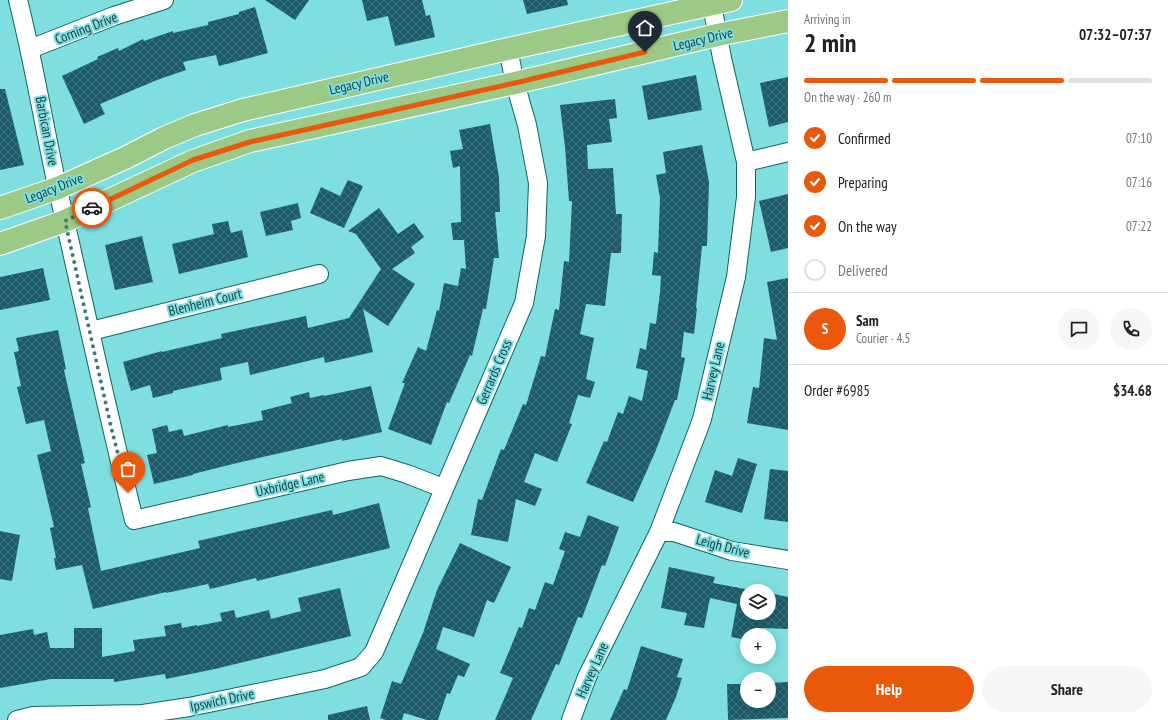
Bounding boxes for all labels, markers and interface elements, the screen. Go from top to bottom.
street label: Corning Drive [52,8,120,48]
pin [628,11,662,52]
text: Arriving in [804,11,851,28]
icon: home [634,17,656,39]
street label: Legacy Drive [671,23,735,55]
text: 07:32–07:37 [1079,25,1152,44]
text: 2 min [804,26,857,59]
street label: Legacy Drive [327,67,391,99]
text: On the way · 260 m [804,89,891,106]
street label: Barbican Drive [31,95,63,167]
icon: check [804,127,826,149]
text: Confirmed [838,129,891,148]
text: 07:10 [1126,130,1152,147]
street label: Legacy Drive [22,169,86,207]
icon: check [804,171,826,193]
text: Preparing [838,173,888,192]
text: 07:16 [1126,174,1152,191]
courier [72,188,112,228]
icon: car [81,197,103,219]
icon: check [804,215,826,237]
text: On the way [838,217,897,236]
text: 07:22 [1126,218,1152,235]
text: Delivered [838,261,888,280]
street label: Blenheim Court [166,284,244,320]
button: chat [1058,308,1100,350]
button: phone [1110,308,1152,350]
text: Sam [856,311,879,330]
text: S [822,319,828,338]
text: Courier · 4.5 [856,330,910,347]
street label: Gerrards Cross [472,336,516,407]
street label: Harvey Lane [698,340,728,402]
text: Order #6985 [804,381,870,400]
text: $34.68 [1113,381,1152,400]
pin [111,452,145,493]
icon: bag [117,458,139,480]
street label: Uxbridge Lane [254,467,326,501]
street label: Leigh Drive [694,530,752,562]
map controls [740,584,776,708]
button: layers [740,584,776,620]
button: + [740,628,776,664]
street label: Harvey Lane [572,639,612,701]
button: Help [804,666,974,712]
button: Share [982,666,1152,712]
button: − [740,672,776,708]
street label: Ipswich Drive [188,684,256,716]

